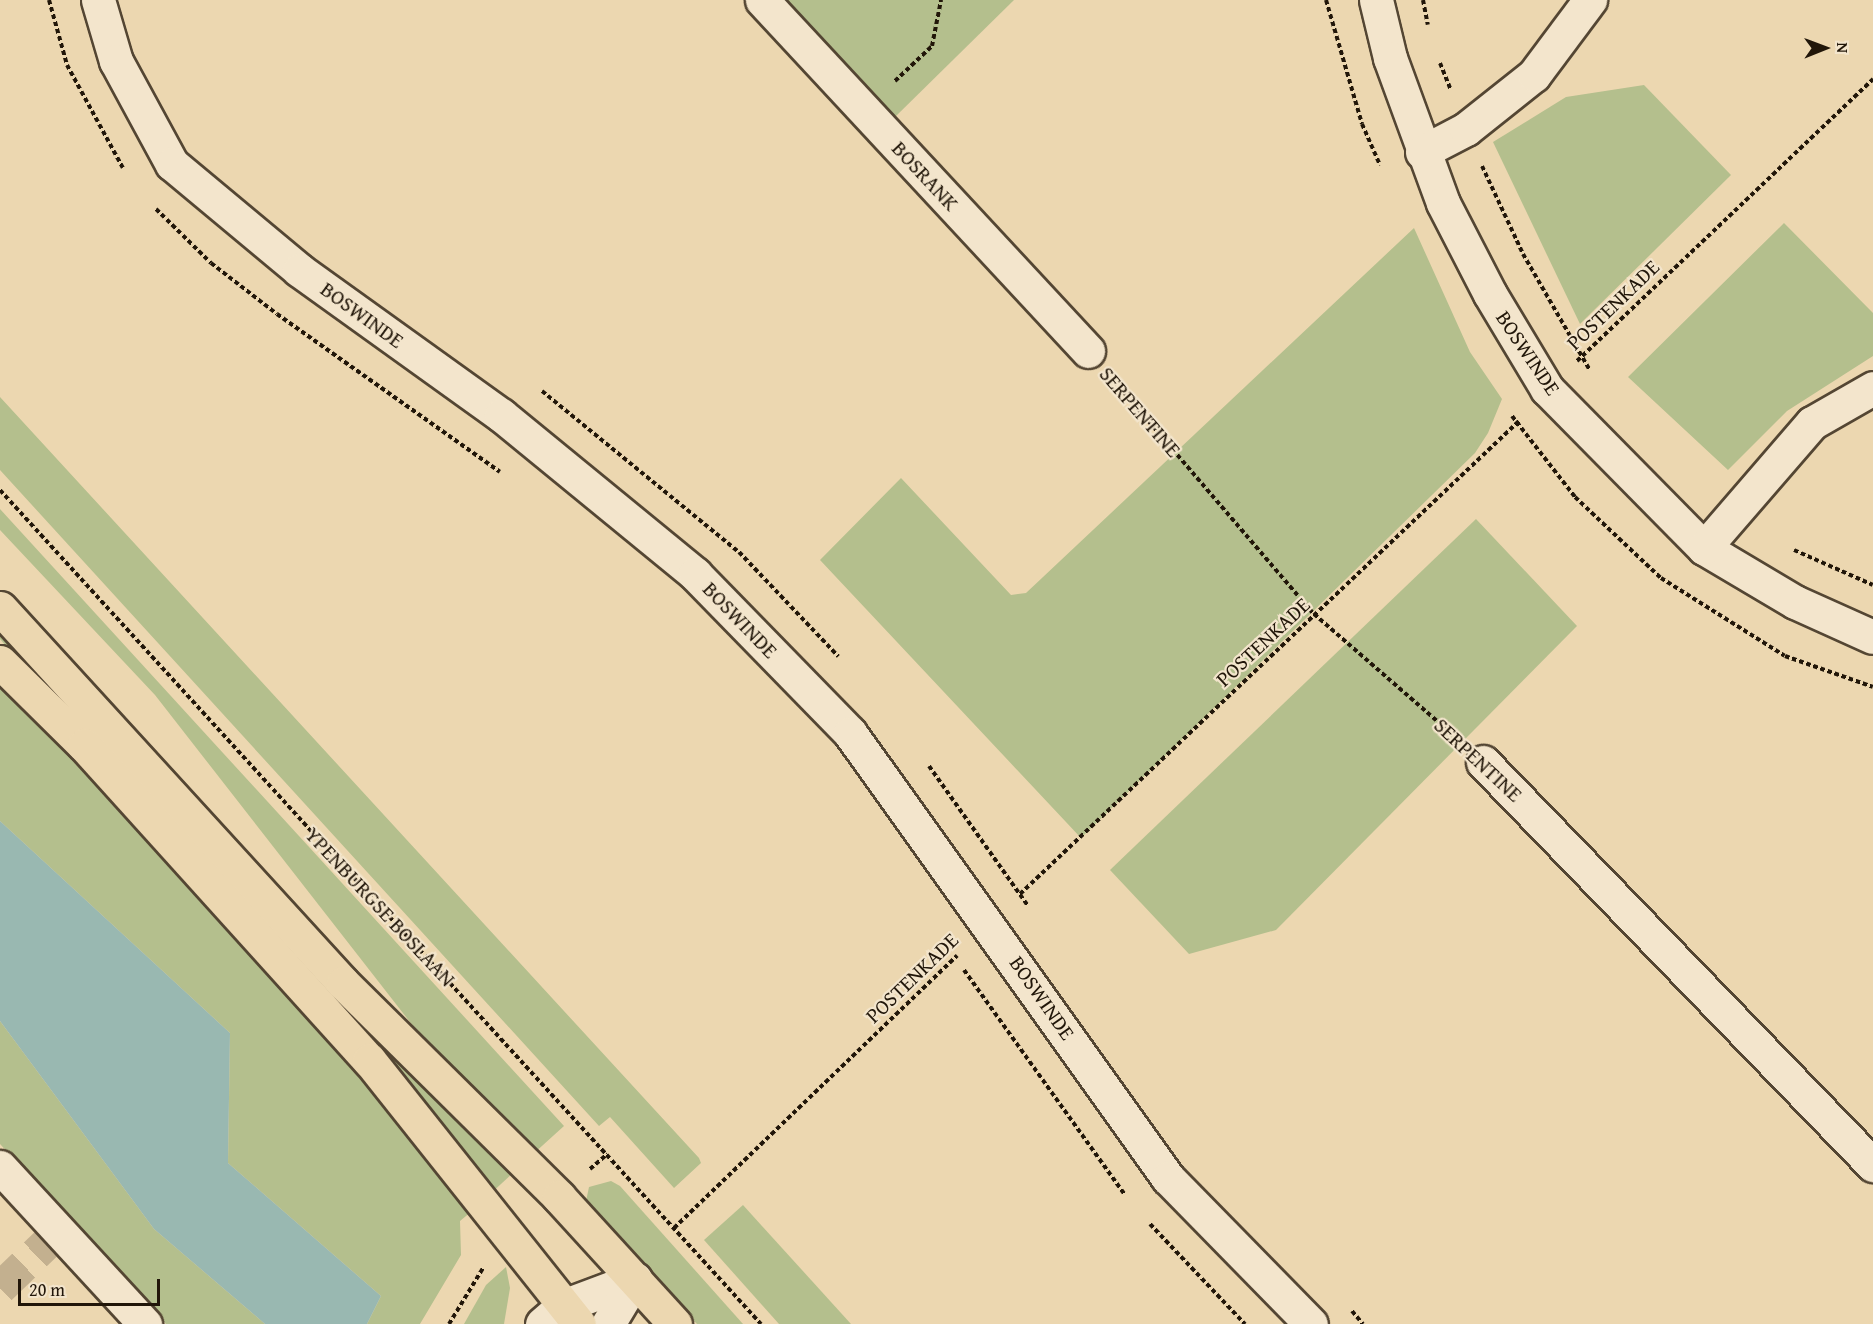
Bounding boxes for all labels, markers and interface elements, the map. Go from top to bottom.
north arrow [1795,18,1855,78]
text: N [1831,42,1855,53]
street label: BOSRANK [886,136,964,216]
street label: POSTENKADE [1561,255,1665,355]
street label: BOSWINDE [316,276,408,354]
street label: BOSWINDE [1491,306,1565,400]
street label: SERPENTINE [1094,362,1186,462]
street label: BOSWINDE [697,577,783,663]
street label: POSTENKADE [1211,592,1315,692]
street label: SERPENTINE [1429,713,1527,807]
street label: YPENBURGSE BOSLAAN [300,822,460,992]
street label: POSTENKADE [860,928,964,1028]
street label: BOSWINDE [1004,951,1080,1045]
scale bar [21,1267,164,1305]
text: 20 m [29,1276,65,1303]

